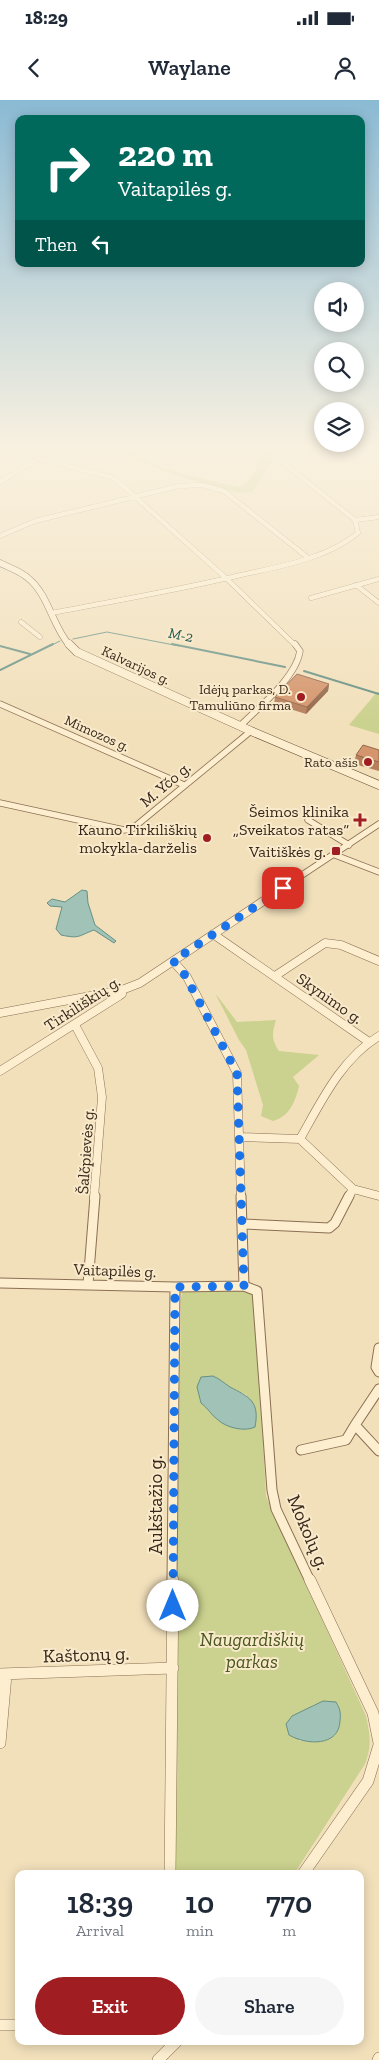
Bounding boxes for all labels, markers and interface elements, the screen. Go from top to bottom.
text: 18:29 [25,6,68,29]
icon: back [20,54,48,82]
text: Waylane [148,54,231,81]
icon: person [331,54,359,82]
text: 220 m [118,133,213,175]
icon: right [35,135,100,200]
text: Vaitapilės g. [118,175,232,202]
icon: left [87,230,115,258]
text: Then [35,233,77,256]
map controls [314,282,364,452]
button: sound [314,282,364,332]
button: search [314,342,364,392]
button: layers [314,402,364,452]
water label: M-2 [167,624,195,646]
street label: Kalvarijos g. [99,642,173,689]
place label: Idėjų parkas, D. Tamuliūno firma [189,681,291,714]
marker: Idėjų parkas, D. Tamuliūno firma [295,691,307,703]
street label: Mimozos g. [62,712,132,755]
place label: Rato ašis [304,754,358,771]
marker: Rato ašis [362,756,374,768]
street label: M. Yčo g. [136,758,195,811]
place label: Šeimos klinika „Sveikatos ratas“ [233,802,349,839]
marker: Šeimos klinika „Sveikatos ratas“ [353,813,367,827]
place label: Kauno Tirkiliškių mokykla-darželis [78,820,197,857]
marker: Kauno Tirkiliškių mokykla-darželis [201,832,213,844]
place label: Vaitiškės g. [248,842,326,861]
marker: Vaitiškės g. [330,845,342,857]
pin [262,867,304,909]
icon: arrive [269,874,297,902]
street label: Skynimo g. [293,969,366,1028]
street label: Tirkiliškių g. [41,972,124,1035]
street label: Šalčpievės g. [73,1107,98,1195]
street label: Vaitapilės g. [72,1260,157,1281]
street label: Aukštažio g. [144,1455,167,1555]
street label: Mokolų g. [282,1491,335,1573]
position arrow [146,1579,198,1631]
park label: Naugardiškių parkas [200,1628,304,1673]
street label: Kaštonų g. [42,1641,130,1668]
text: 18:39 [67,1885,133,1921]
text: 10 [185,1885,214,1921]
text: 770 [266,1885,312,1921]
text: Arrival [76,1921,124,1940]
text: min [186,1921,213,1940]
text: m [282,1921,296,1940]
button: Exit [35,1977,185,2035]
button: Share [195,1977,344,2035]

